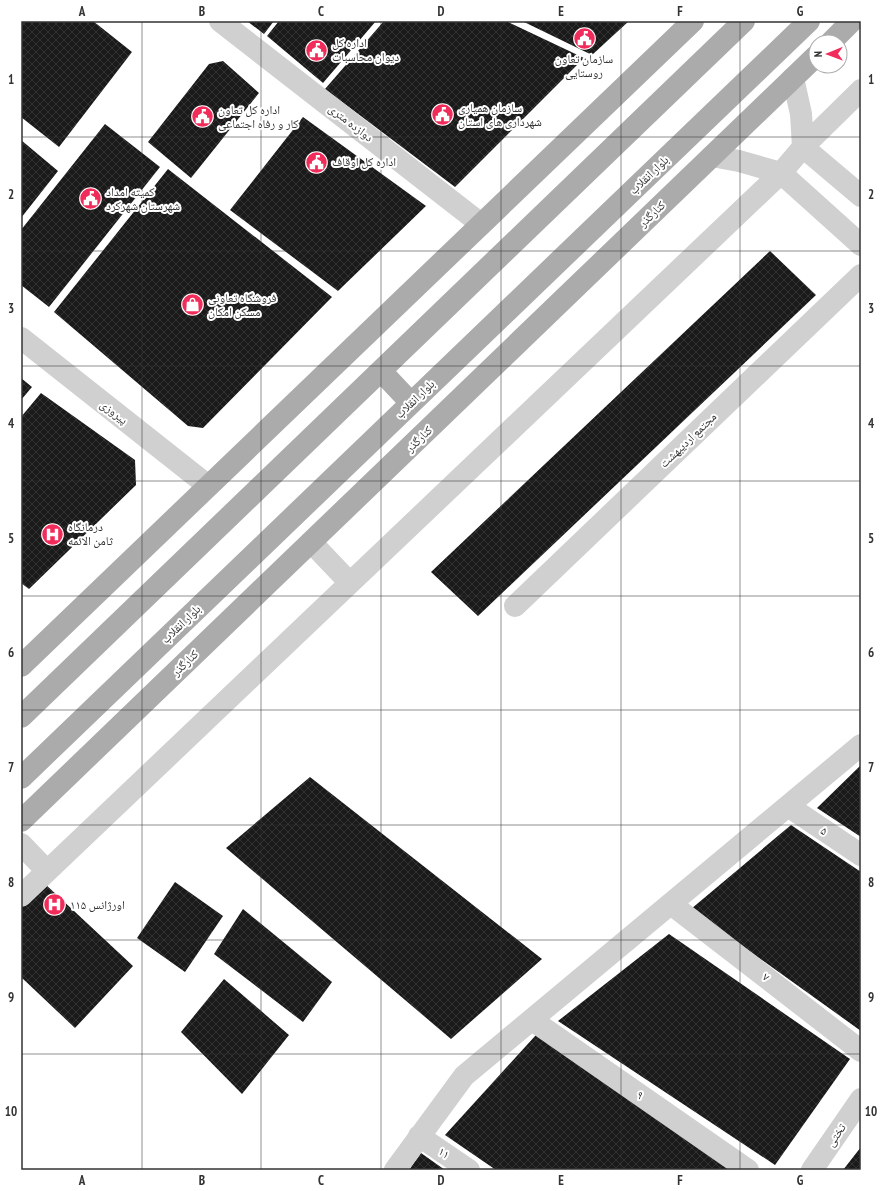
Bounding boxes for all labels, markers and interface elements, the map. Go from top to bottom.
text: A [78,3,86,20]
text: B [199,3,205,20]
text: C [318,3,324,20]
text: D [438,3,445,20]
text: E [558,3,564,20]
text: F [677,3,683,20]
text: G [797,3,804,20]
public building icon: سازمان تعاون روستایی [571,25,597,51]
north arrow [808,34,848,74]
place label: اداره کل دیوان محاسبات [332,35,399,64]
public building icon: اداره کل دیوان محاسبات [304,37,330,63]
place label: سازمان تعاون روستایی [555,51,613,80]
text: N [811,51,825,57]
text: 1 [8,71,14,88]
text: 1 [868,71,874,88]
place label: سازمان همیاری شهرداری های استان [458,100,542,129]
street label: دوازده متری [326,101,377,145]
place label: اداره کل تعاون کار و رفاه اجتماعی [218,102,299,131]
public building icon: سازمان همیاری شهرداری های استان [430,102,456,128]
public building icon: اداره کل تعاون کار و رفاه اجتماعی [190,104,216,130]
public building icon: اداره کل اوقاف [303,149,329,175]
street label: بلوار انقلاب [626,152,672,197]
place label: اداره کل اوقاف [332,154,396,169]
place label: کمیته امداد شهرستان شهرکرد [106,184,180,213]
text: 2 [8,186,14,203]
public building icon: کمیته امداد شهرستان شهرکرد [77,186,103,212]
text: 2 [868,186,874,203]
street label: کنارگذر [634,197,668,231]
place label: فروشگاه تعاونی مسکن امکان [208,290,277,319]
shop icon: فروشگاه تعاونی مسکن امکان [179,292,205,318]
text: 3 [8,300,14,317]
text: 3 [868,300,874,317]
street label: بلوار انقلاب [392,376,438,421]
street label: پیروزی [97,396,131,427]
street label: مجتمع اردیبهشت [656,409,720,471]
text: 4 [8,415,15,432]
text: 4 [868,415,875,432]
street label: کنارگذر [401,422,435,456]
place label: درمانگاه ثامن الائمه [68,519,114,548]
hospital icon: درمانگاه ثامن الائمه [40,521,66,547]
text: 5 [8,530,14,547]
text: 5 [868,530,874,547]
street label: بلوار انقلاب [158,601,204,646]
text: 6 [8,644,14,661]
text: 6 [868,644,874,661]
street label: کنارگذر [167,646,201,680]
text: 7 [8,759,14,776]
text: 7 [868,759,874,776]
street label: ۵ [818,823,831,838]
text: 8 [8,874,14,891]
text: 8 [868,874,874,891]
hospital icon: اورژانس ۱۱۵ [42,892,68,918]
place label: اورژانس ۱۱۵ [70,897,125,912]
street label: ۷ [760,969,774,985]
text: 9 [8,989,14,1006]
text: 9 [868,989,874,1006]
street label: ۹ [634,1087,647,1102]
text: 10 [5,1103,17,1120]
text: 10 [865,1103,877,1120]
street label: تختی [822,1120,849,1149]
street label: ۱۱ [436,1143,453,1162]
text: A [78,1172,86,1189]
text: B [199,1172,205,1189]
text: C [318,1172,324,1189]
text: D [438,1172,445,1189]
text: E [558,1172,564,1189]
text: F [677,1172,683,1189]
text: G [797,1172,804,1189]

